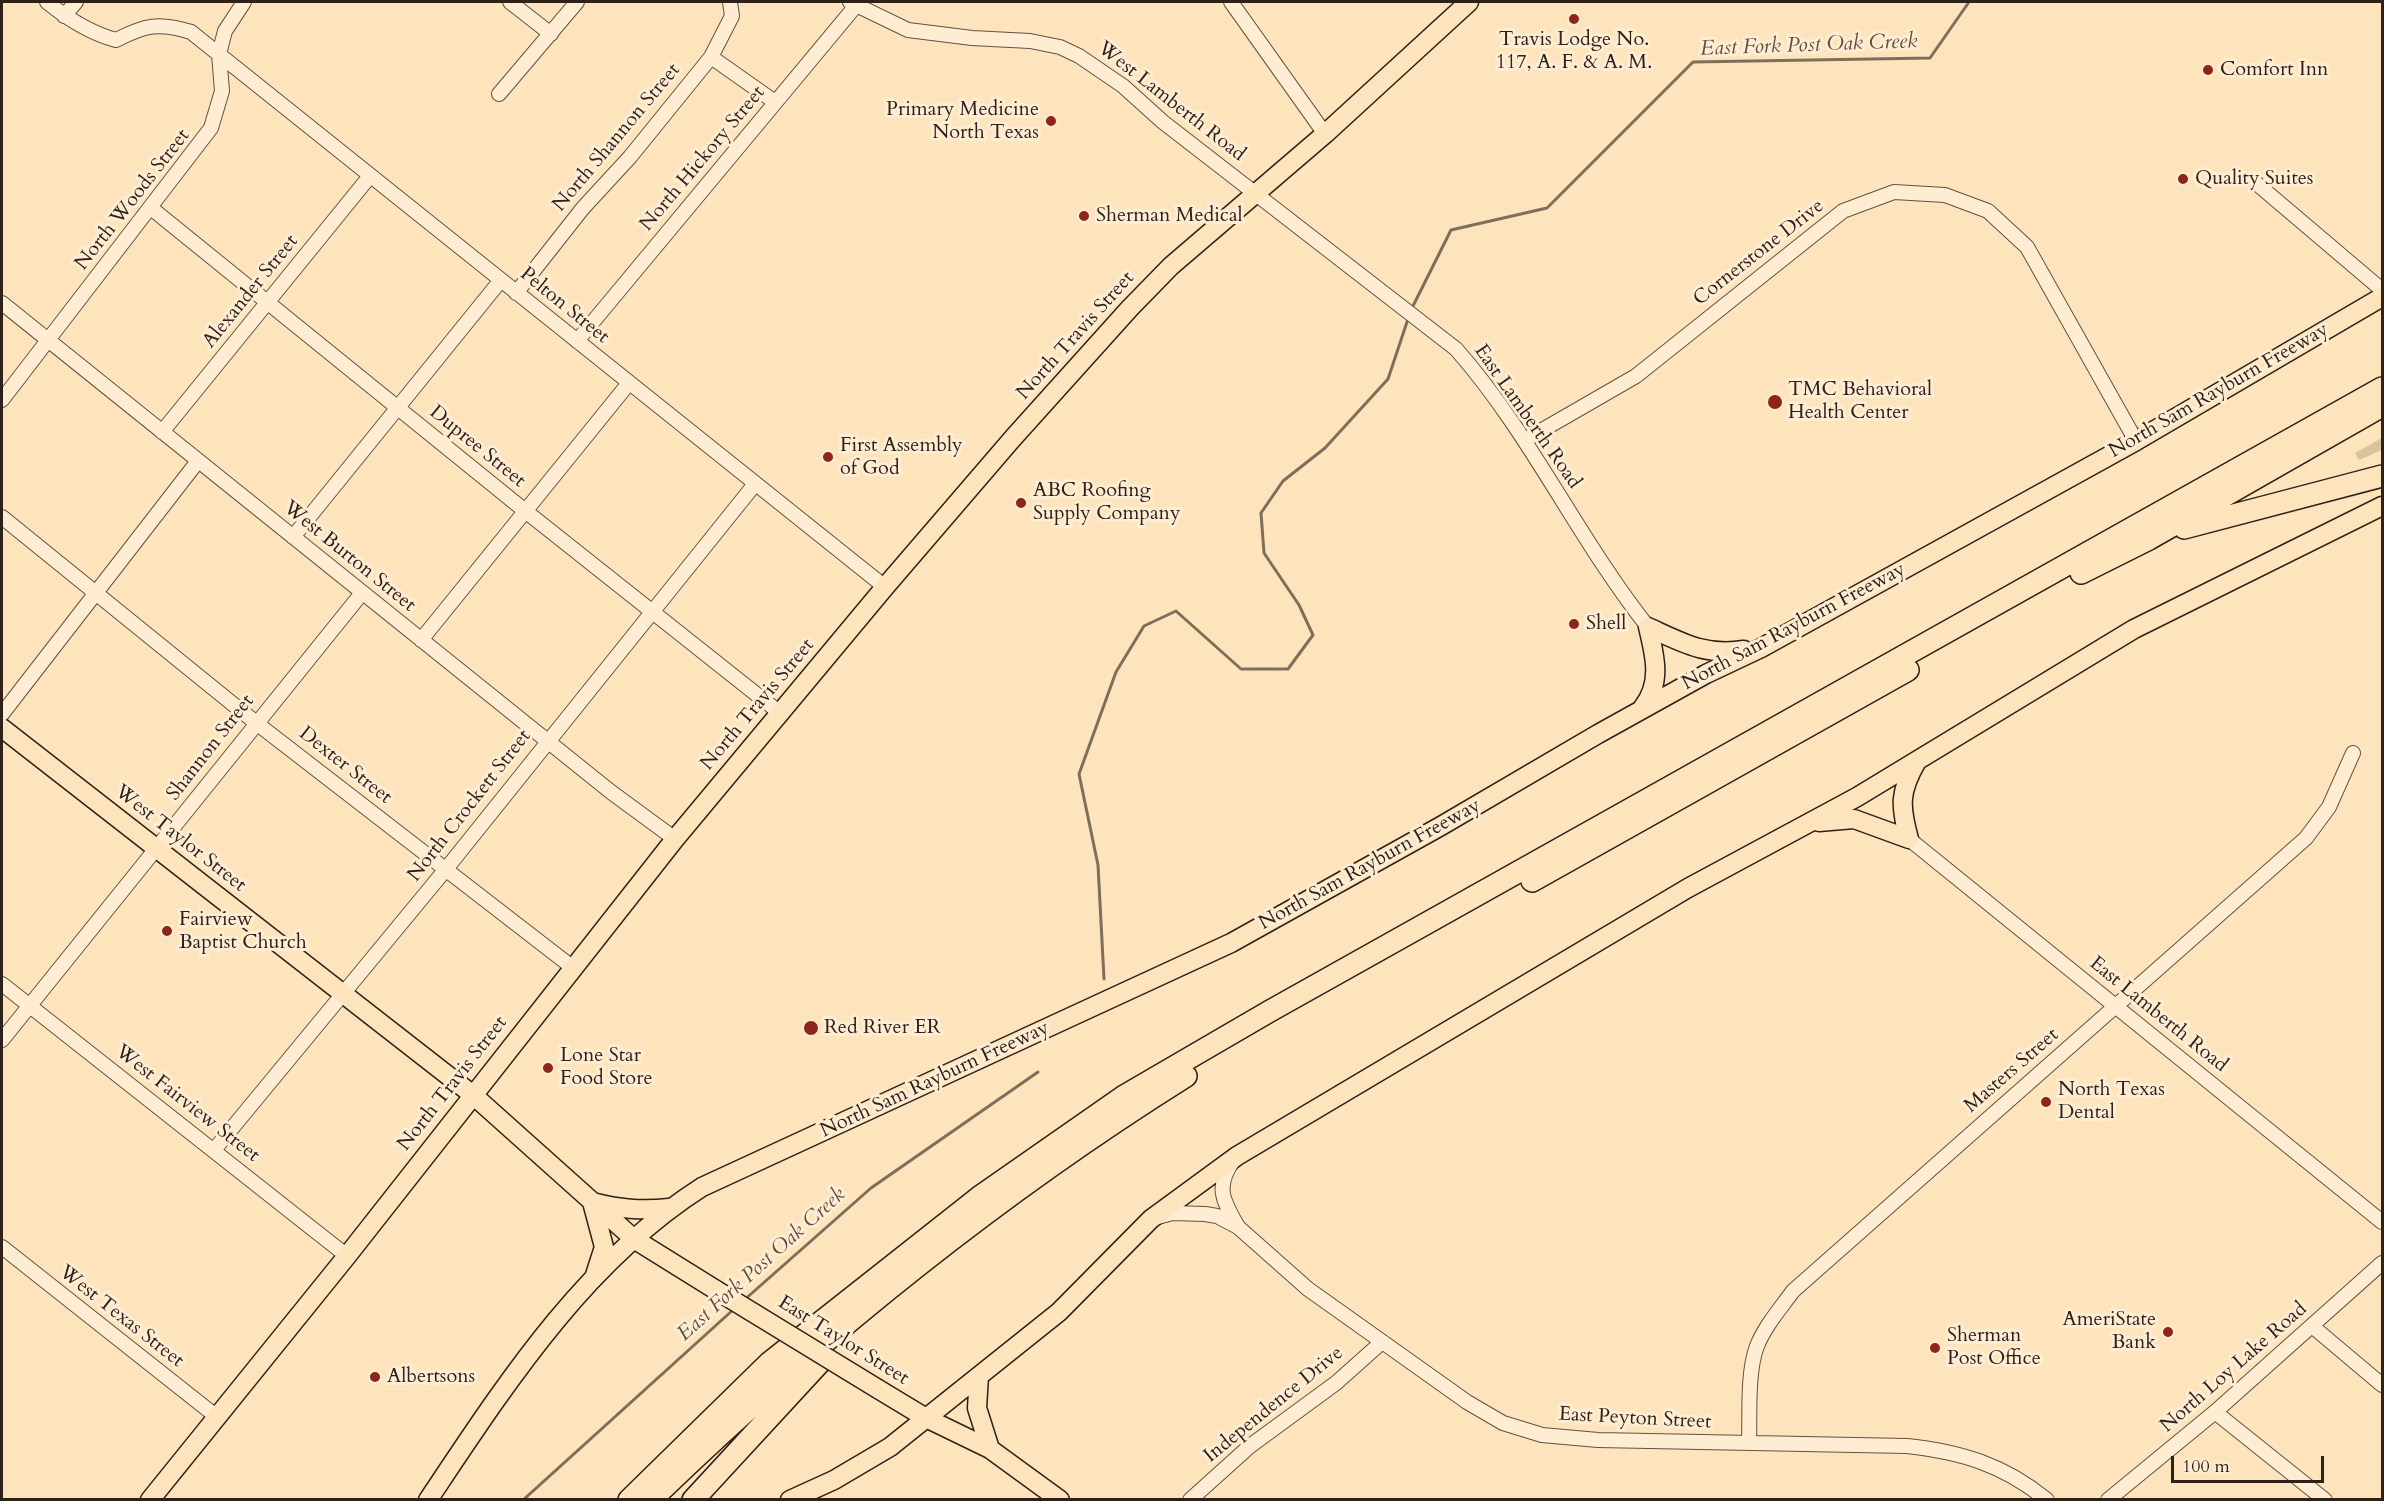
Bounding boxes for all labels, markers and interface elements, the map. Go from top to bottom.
marker: Travis Lodge No. 117, A. F. & A. M. [1567,12,1581,26]
place label: Travis Lodge No. 117, A. F. & A. M. [1496,28,1652,75]
water label: East Fork Post Oak Creek [1700,30,1918,62]
street label: West Lamberth Road [1092,37,1250,167]
place label: Comfort Inn [2220,58,2328,82]
street label: North Shannon Street [548,59,686,217]
marker: Comfort Inn [2201,63,2215,77]
street label: North Hickory Street [635,82,771,236]
place label: Primary Medicine North Texas [886,98,1039,145]
marker: Primary Medicine North Texas [1044,114,1058,128]
street label: North Woods Street [70,125,196,275]
place label: Quality Suites [2195,167,2314,191]
marker: Quality Suites [2176,172,2190,186]
street label: Cornerstone Drive [1689,195,1829,311]
place label: Sherman Medical [1096,204,1243,228]
marker: Sherman Medical [1077,209,1091,223]
street label: Alexander Street [198,230,304,354]
street label: Pelton Street [514,263,614,349]
street label: North Travis Street [1012,267,1140,405]
street label: North Sam Rayburn Freeway [2105,318,2333,464]
street label: East Lamberth Road [1468,340,1586,494]
place label: TMC Behavioral Health Center [1788,378,1932,425]
marker: TMC Behavioral Health Center [1766,393,1784,411]
street label: Dupree Street [424,401,530,493]
place label: First Assembly of God [840,434,963,481]
marker: First Assembly of God [821,450,835,464]
place label: ABC Roofing Supply Company [1033,479,1181,526]
street label: West Burton Street [278,496,420,618]
marker: ABC Roofing Supply Company [1014,496,1028,510]
street label: North Sam Rayburn Freeway [1678,558,1910,696]
place label: Shell [1586,612,1626,636]
marker: Shell [1567,617,1581,631]
street label: North Travis Street [696,634,820,776]
street label: Shannon Street [162,690,260,806]
street label: Dexter Street [294,722,396,810]
street label: North Crockett Street [403,725,537,887]
street label: West Taylor Street [110,780,250,898]
street label: North Sam Rayburn Freeway [1255,794,1485,936]
place label: Fairview Baptist Church [179,908,307,955]
marker: Fairview Baptist Church [160,924,174,938]
street label: East Lamberth Road [2084,952,2232,1078]
street label: North Travis Street [393,1012,513,1156]
street label: North Sam Rayburn Freeway [817,1016,1053,1144]
place label: Red River ER [824,1016,941,1040]
marker: Red River ER [802,1019,820,1037]
street label: Masters Street [1960,1024,2064,1118]
street label: West Fairview Street [110,1040,264,1168]
place label: Lone Star Food Store [560,1044,653,1091]
marker: Lone Star Food Store [541,1061,555,1075]
place label: North Texas Dental [2058,1078,2165,1125]
marker: North Texas Dental [2039,1095,2053,1109]
water label: East Fork Post Oak Creek [673,1183,851,1347]
street label: West Texas Street [54,1261,188,1373]
street label: East Taylor Street [773,1291,913,1391]
street label: North Loy Lake Road [2156,1298,2312,1438]
place label: AmeriState Bank [2062,1308,2156,1355]
place label: Sherman Post Office [1947,1324,2041,1371]
marker: AmeriState Bank [2161,1325,2175,1339]
marker: Sherman Post Office [1928,1341,1942,1355]
street label: Independence Drive [1200,1342,1348,1468]
place label: Albertsons [387,1365,475,1389]
marker: Albertsons [368,1370,382,1384]
street label: East Peyton Street [1558,1403,1712,1435]
scale bar [2174,1444,2327,1482]
text: 100 m [2182,1454,2230,1479]

